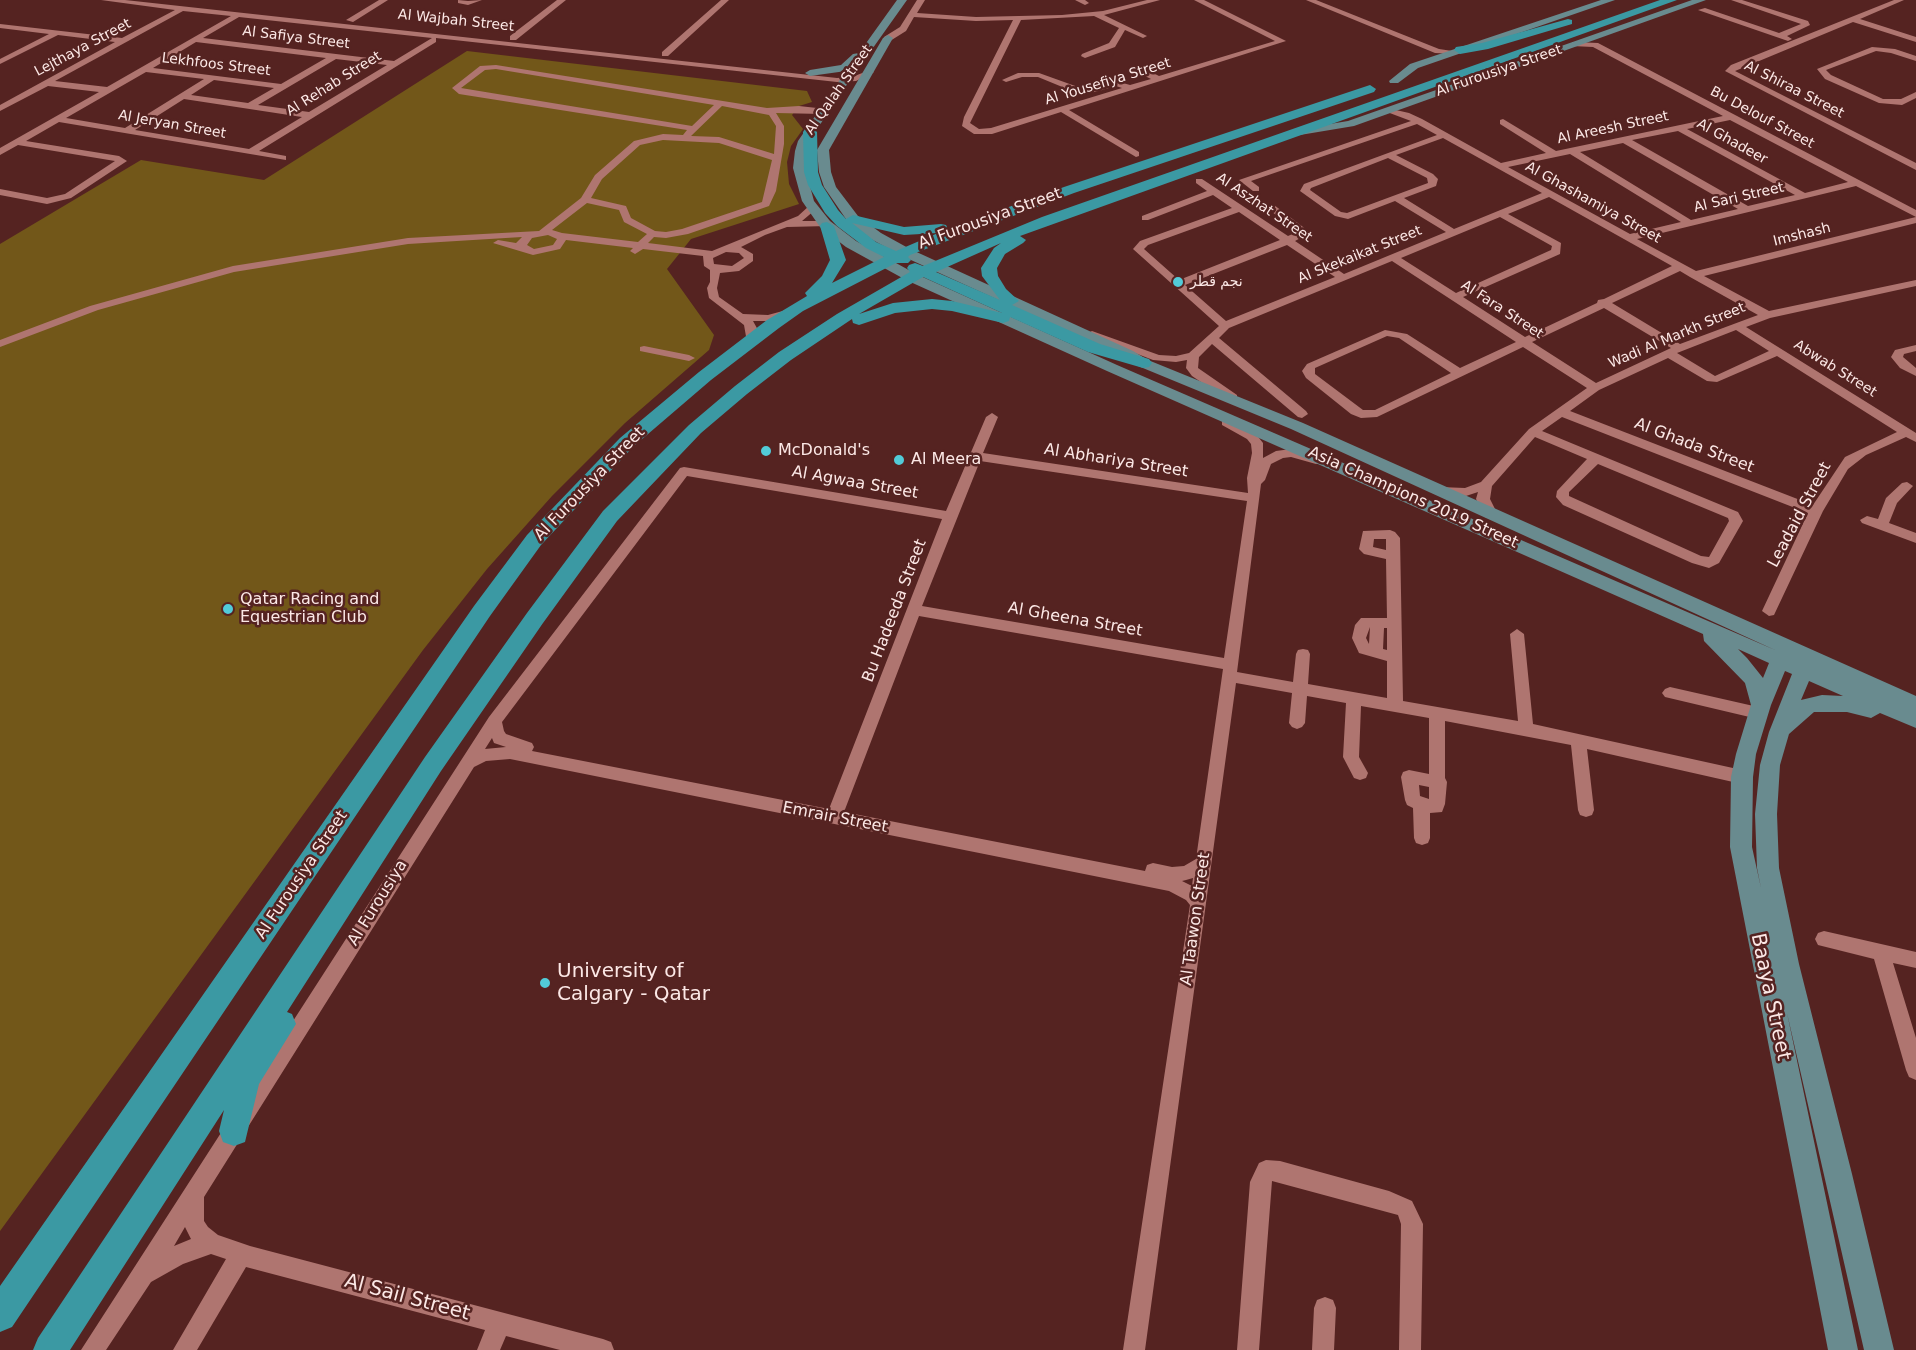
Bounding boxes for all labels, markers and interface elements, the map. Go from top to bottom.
street label: Al Wajbah Street [397,7,515,35]
street label: Lejthaya Street [32,16,134,80]
street label: Al Safiya Street [241,23,351,53]
street label: Al Qalah Street [802,42,876,138]
street label: Al Furousiya Street [1434,42,1564,100]
street label: Al Rehab Street [283,48,385,120]
street label: Lekhfoos Street [161,50,271,80]
street label: Al Yousefiya Street [1043,55,1173,109]
street label: Al Shiraa Street [1741,58,1847,122]
street label: Bu Delouf Street [1707,83,1817,153]
street label: Al Jeryan Street [117,107,227,143]
street label: Al Areesh Street [1556,108,1670,148]
street label: Al Ghadeer [1694,116,1770,168]
street label: Al Ghashamiya Street [1522,159,1664,247]
street label: Al Aszhat Street [1213,170,1315,246]
street label: Al Sari Street [1692,179,1786,217]
street label: Al Furousiya Street [916,184,1064,254]
street label: Imshash [1771,220,1833,250]
street label: Al Skekaikat Street [1296,222,1424,288]
place label: نجم قطر [1190,274,1243,290]
marker: نجم قطر [1171,275,1185,289]
street label: Al Fara Street [1458,277,1546,343]
street label: Wadi Al Markh Street [1606,300,1748,372]
street label: Abwab Street [1791,337,1879,401]
street label: Al Ghada Street [1632,414,1756,478]
street label: Al Furousiya Street [531,423,649,545]
street label: Al Abhariya Street [1043,440,1189,482]
place label: McDonald's [778,441,870,461]
street label: Asia Champions 2019 Street [1305,443,1521,553]
marker: McDonald's [759,444,773,458]
place label: Al Meera [911,450,981,470]
marker: Al Meera [892,453,906,467]
street label: Leadaid Street [1764,459,1836,571]
street label: Al Agwaa Street [790,462,920,504]
street label: Bu Hadeeda Street [859,537,931,685]
place label: Qatar Racing and Equestrian Club [240,590,379,628]
street label: Al Gheena Street [1006,599,1144,641]
marker: Qatar Racing and Equestrian Club [221,602,235,616]
street label: Emrair Street [781,798,889,838]
street label: Al Furousiya Street [252,807,352,943]
street label: Al Taawon Street [1177,851,1215,987]
street label: Al Furousiya [344,857,412,949]
street label: Baaya Street [1745,931,1795,1063]
place label: University of Calgary - Qatar [557,960,710,1007]
marker: University of Calgary - Qatar [538,976,552,990]
street label: Al Sail Street [342,1270,472,1326]

